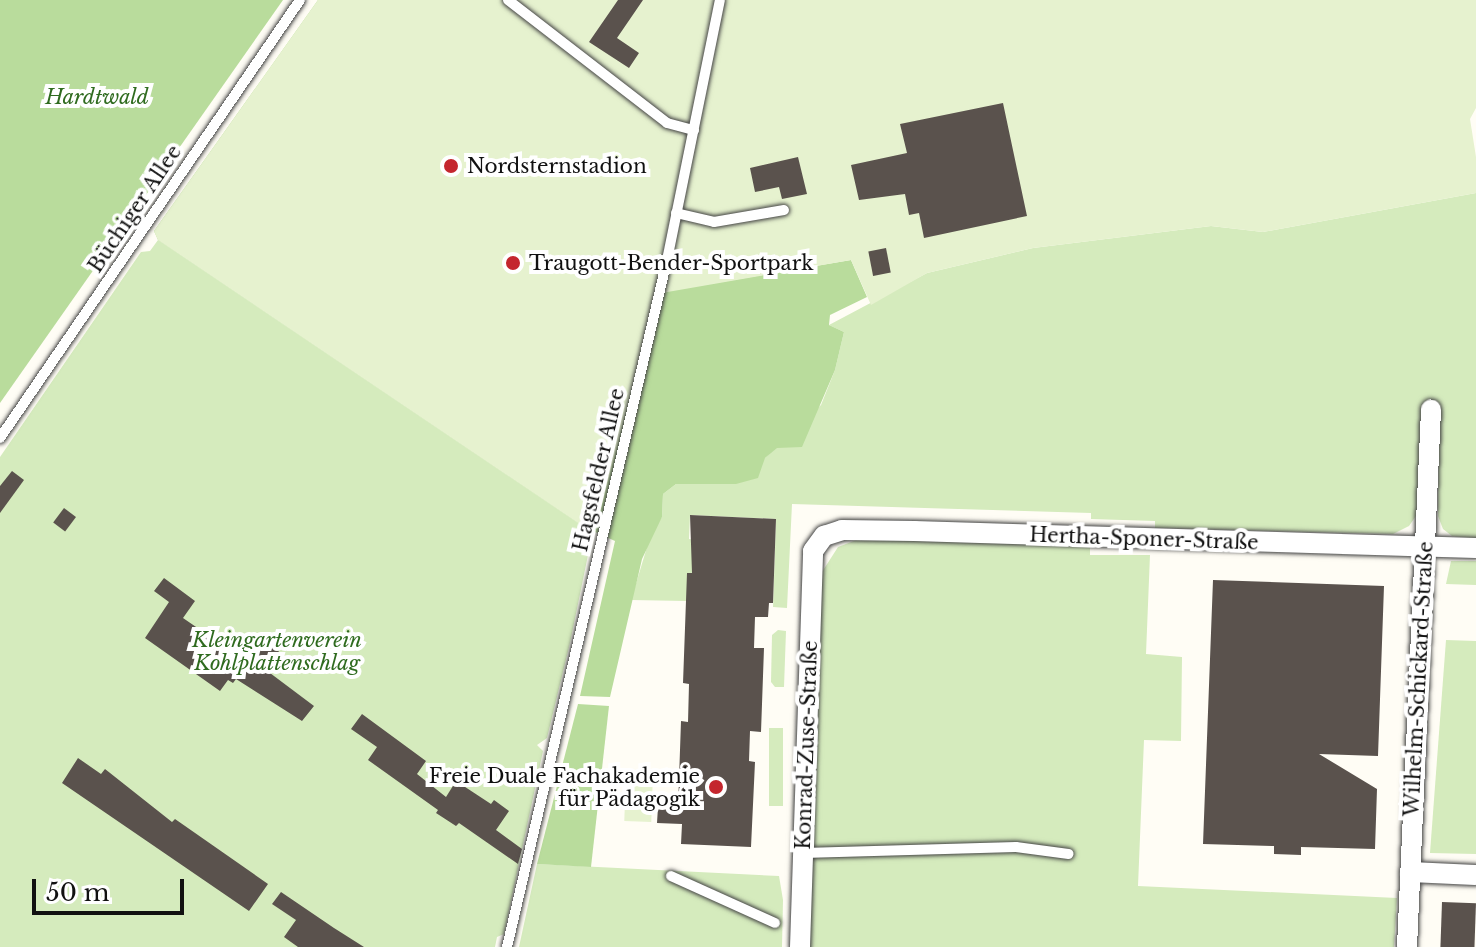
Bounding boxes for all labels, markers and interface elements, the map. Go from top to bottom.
park label: Hardtwald [45,85,149,109]
street label: Büchiger Allee [83,140,187,278]
place label: Nordsternstadion [467,154,647,178]
marker: Nordsternstadion [442,157,460,175]
place label: Traugott-Bender-Sportpark [529,251,813,275]
marker: Traugott-Bender-Sportpark [504,254,522,272]
street label: Hagsfelder Allee [568,385,630,555]
street label: Hertha-Sponer-Straße [1029,523,1259,555]
street label: Wilhelm-Schickard-Straße [1400,541,1438,817]
park label: Kleingartenverein Kohlplattenschlag [192,629,362,676]
street label: Konrad-Zuse-Straße [791,640,823,850]
place label: Freie Duale Fachakademie für Pädagogik [429,764,700,811]
marker: Freie Duale Fachakademie für Pädagogik [707,778,725,796]
scale bar [36,863,188,913]
text: 50 m [46,878,109,907]

